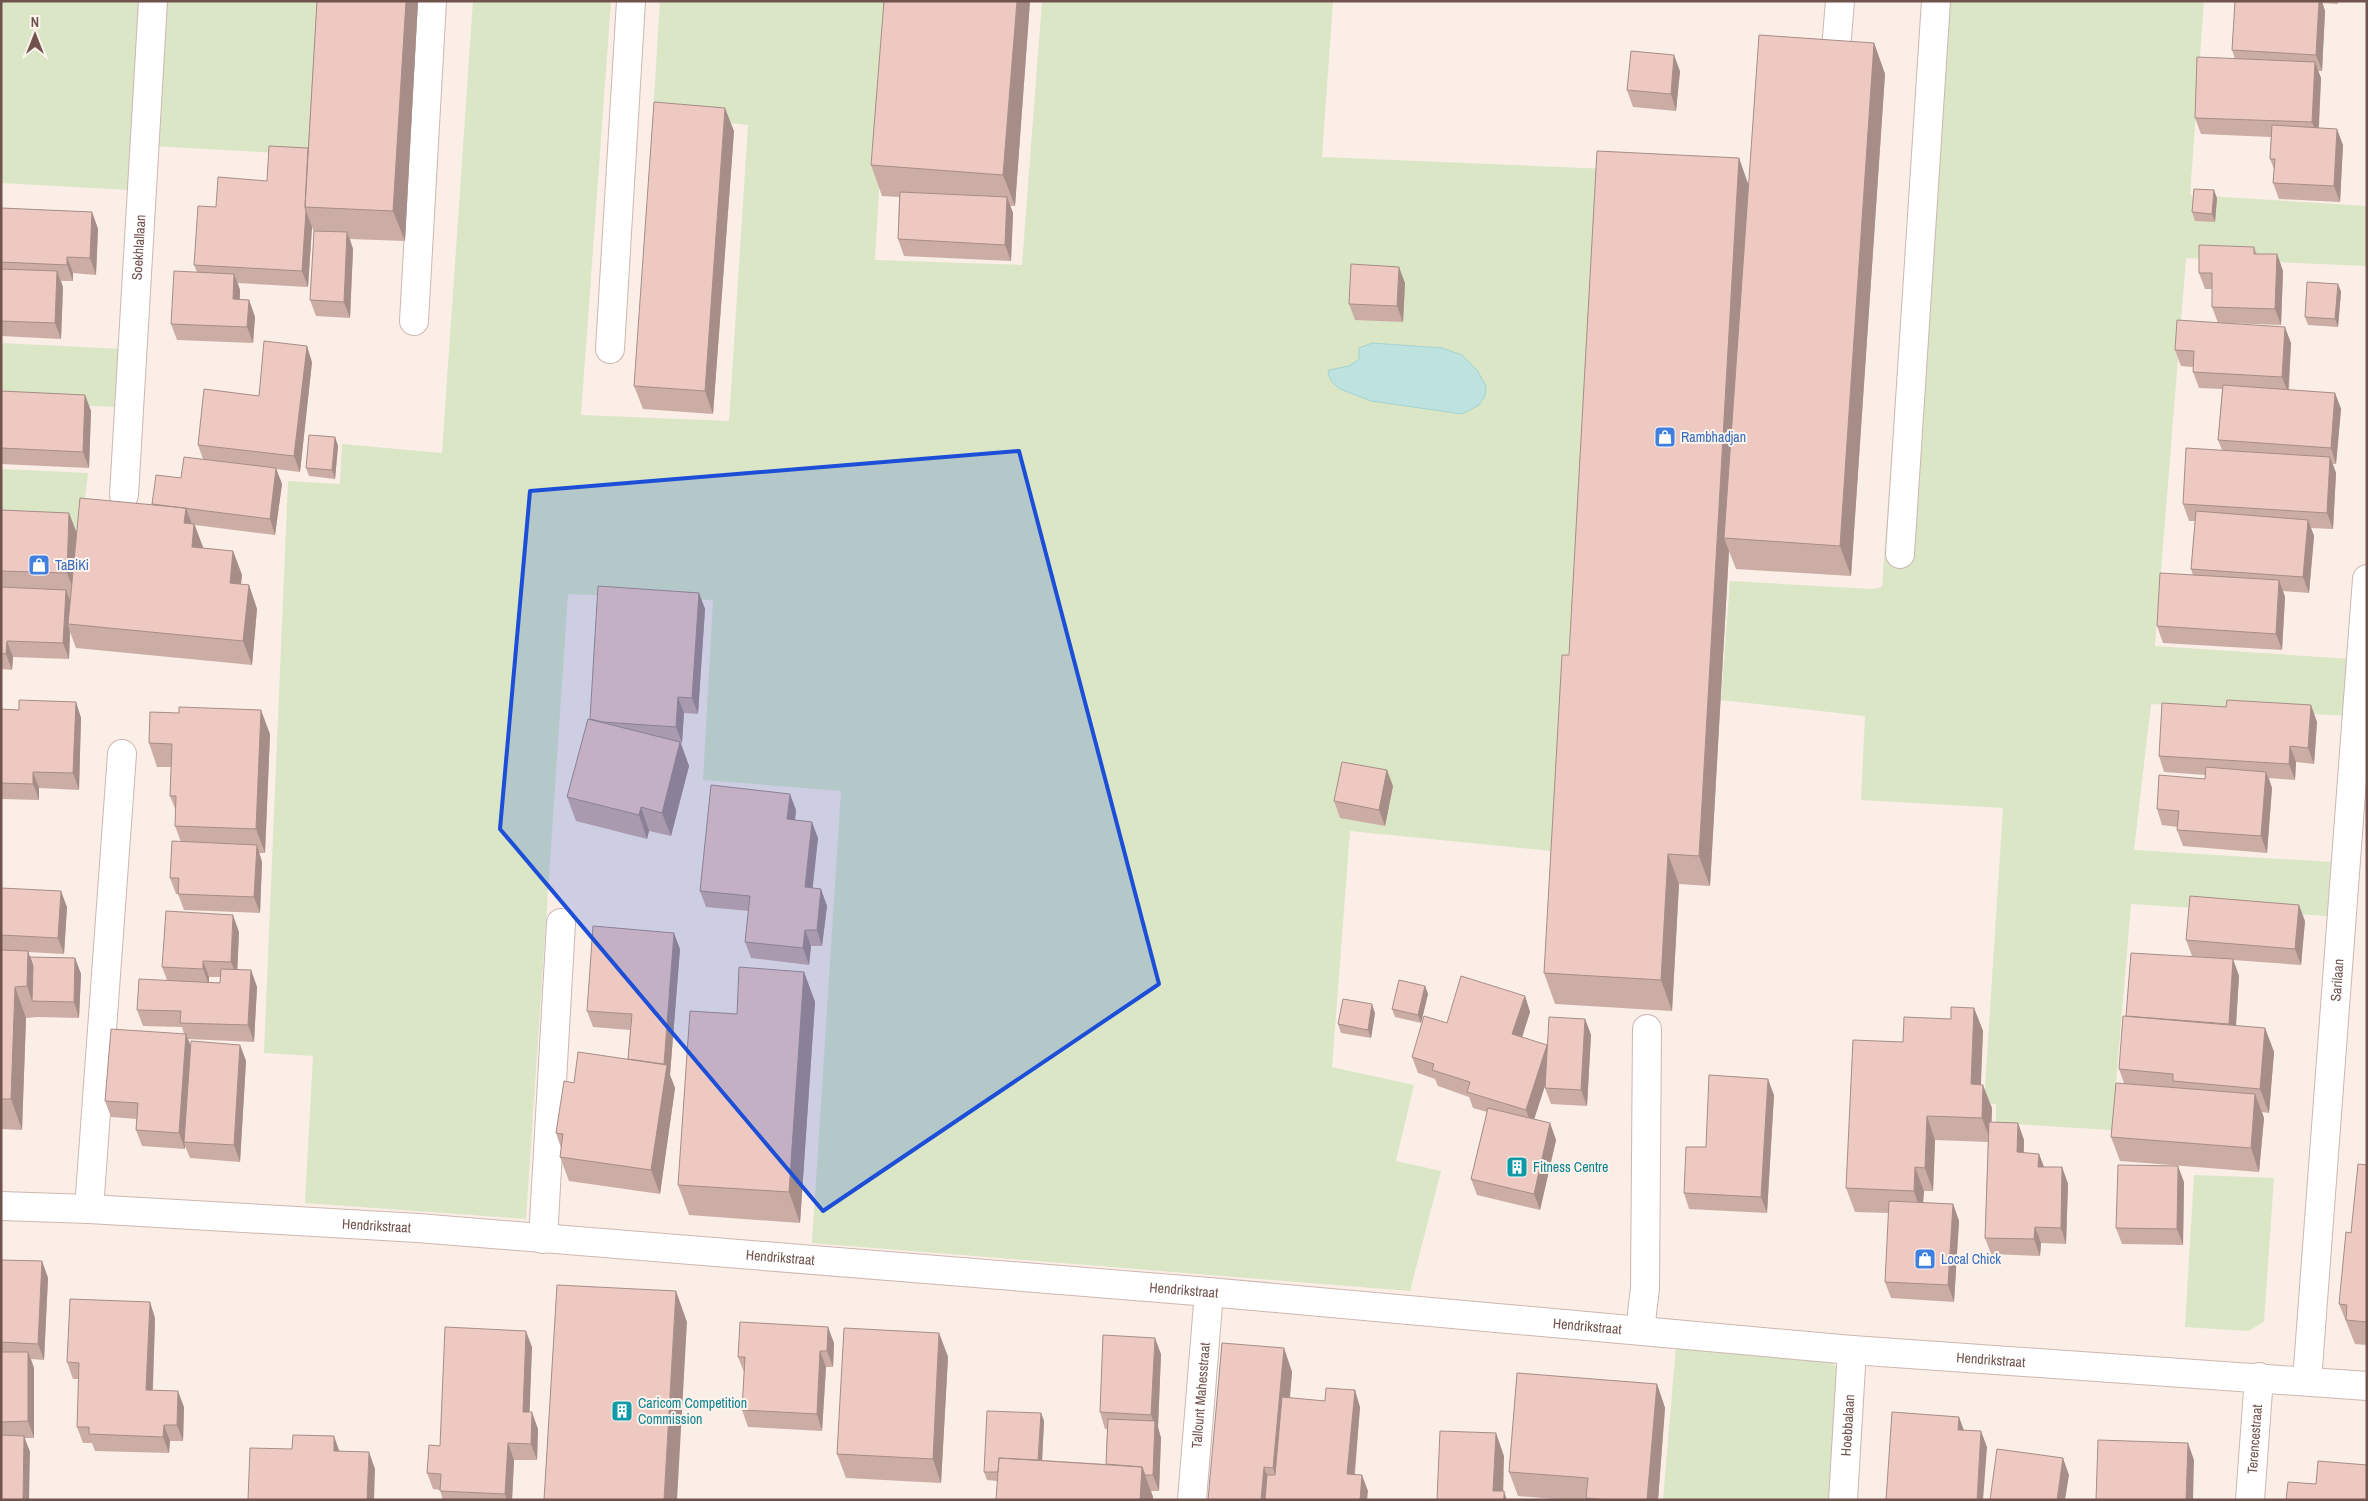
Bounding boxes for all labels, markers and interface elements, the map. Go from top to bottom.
north arrow [10,10,60,60]
text: N [31,13,39,31]
street label: Soekhlallaan [128,214,149,281]
shop icon: Rambhadjan [1653,425,1677,449]
place label: Rambhadjan [1681,428,1746,446]
shop icon: TaBiKi [27,553,51,577]
place label: TaBiKi [55,556,89,574]
street label: Sarilaan [2326,958,2348,1002]
building icon: Fitness Centre [1505,1155,1529,1179]
place label: Fitness Centre [1533,1158,1608,1176]
street label: Hendrikstraat [342,1215,411,1237]
street label: Hendrikstraat [745,1246,815,1269]
shop icon: Local Chick [1913,1247,1937,1271]
place label: Local Chick [1941,1250,2001,1268]
street label: Hendrikstraat [1149,1278,1219,1302]
street label: Hendrikstraat [1552,1314,1622,1338]
street label: Tallount Mahesstraat [1187,1342,1214,1449]
street label: Hendrikstraat [1956,1348,2026,1371]
place label: Caricom Competition Commission [638,1394,747,1428]
street label: Hoebbalaan [1837,1394,1858,1457]
building icon: Caricom Competition Commission [610,1399,634,1423]
street label: Terencestraat [2243,1404,2266,1475]

